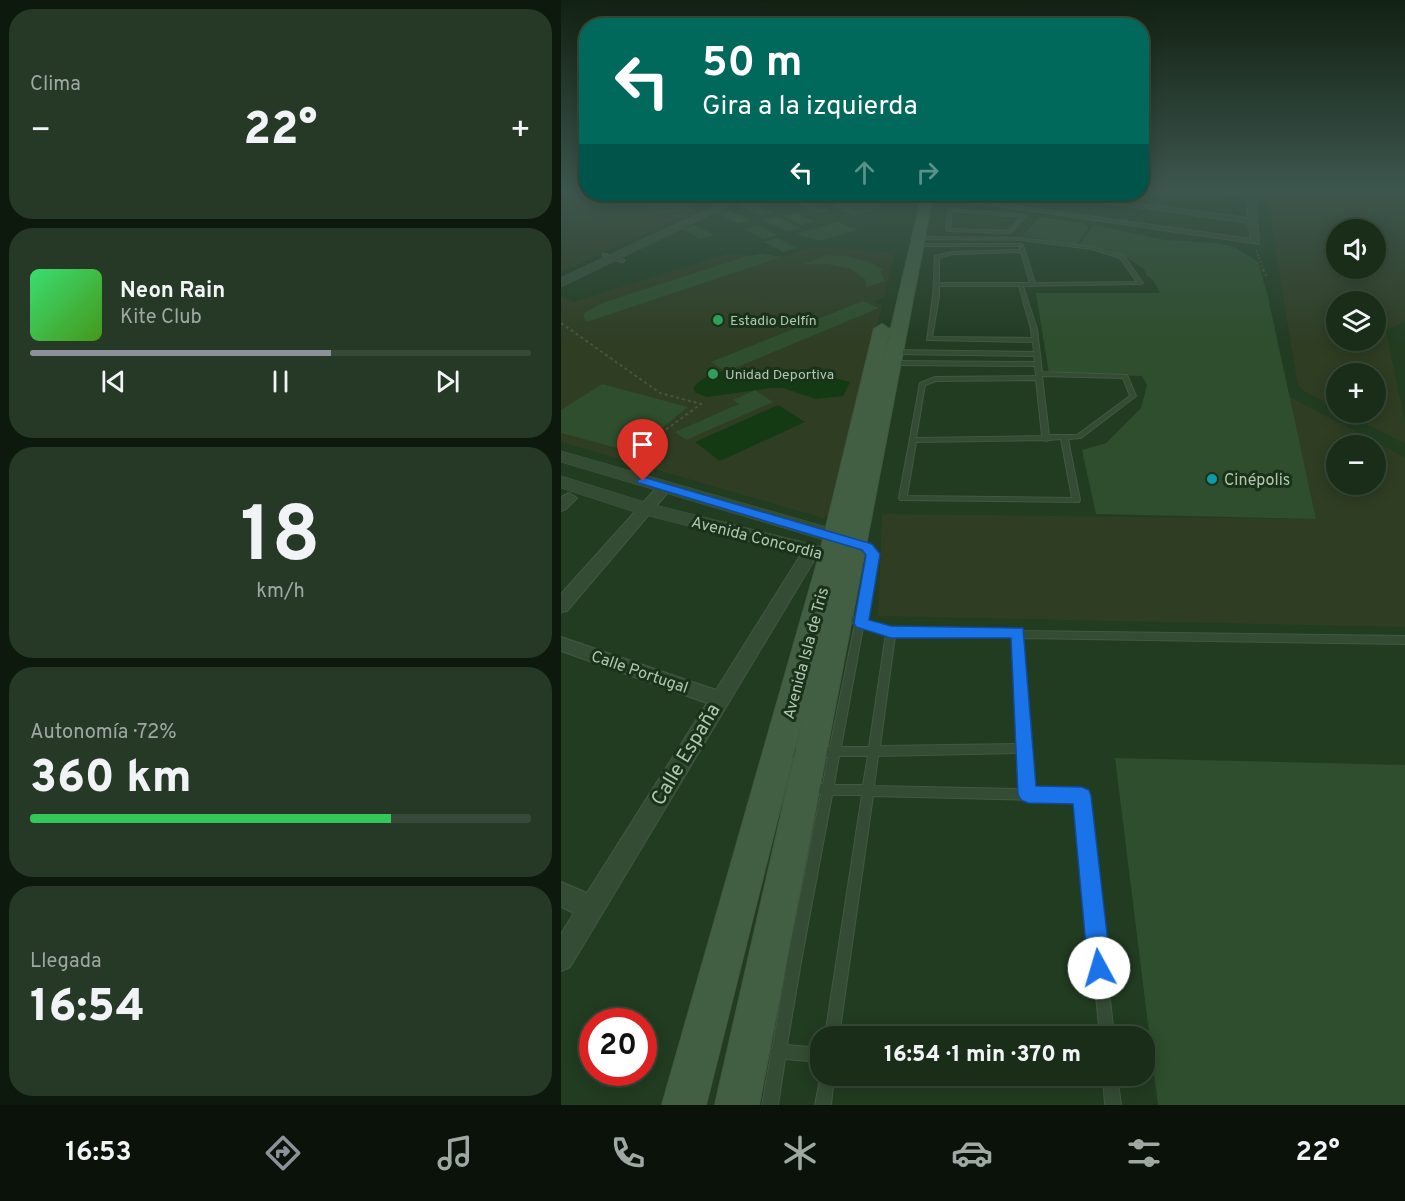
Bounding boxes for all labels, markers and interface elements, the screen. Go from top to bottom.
text: 50 m [702,38,803,91]
icon: left [603,42,681,120]
text: Clima [30,72,81,98]
text: Gira a la izquierda [702,90,918,124]
text: 22° [244,103,317,160]
text: − [30,111,51,153]
text: + [510,111,531,153]
icon: left [785,156,818,189]
icon: ahead [848,156,881,189]
icon: right [911,156,944,189]
map controls [1326,219,1386,495]
button: sound [1326,219,1386,279]
text: Neon Rain [120,278,225,305]
button: layers [1326,291,1386,351]
text: Kite Club [120,305,202,331]
marker: Estadio Delfín [711,313,725,327]
place label: Estadio Delfín [730,313,817,330]
button: + [1326,363,1386,423]
icon: previous [97,365,130,398]
icon: pause [264,365,297,398]
icon: next [431,365,464,398]
marker: Unidad Deportiva [706,367,720,381]
place label: Unidad Deportiva [725,367,834,384]
pin [617,419,668,481]
icon: arrive [626,428,659,461]
button: − [1326,435,1386,495]
place label: Cinépolis [1224,471,1290,491]
marker: Cinépolis [1205,472,1219,486]
text: 18 [240,490,321,589]
street label: Avenida Concordia [689,513,824,565]
text: km/h [256,579,305,605]
street label: Avenida Isla de Tris [780,585,834,722]
street label: Calle Portugal [588,647,690,699]
street label: Calle España [646,699,727,811]
text: Autonomía · 72% [30,720,177,746]
text: 360 km [30,751,192,808]
position arrow [1067,936,1131,1000]
text: Llegada [30,949,102,975]
text: 16:54 [30,980,145,1037]
speed limit sign: 20 [579,1008,657,1086]
text: 16:54 · 1 min · 370 m [884,1042,1081,1069]
icon: directions [262,1132,304,1174]
icon: music [434,1132,476,1174]
icon: phone [607,1132,649,1174]
icon: climate [779,1132,821,1174]
icon: car [951,1132,993,1174]
icon: filters [1123,1132,1165,1174]
text: 16:53 [65,1136,132,1170]
text: 22° [1296,1136,1340,1170]

